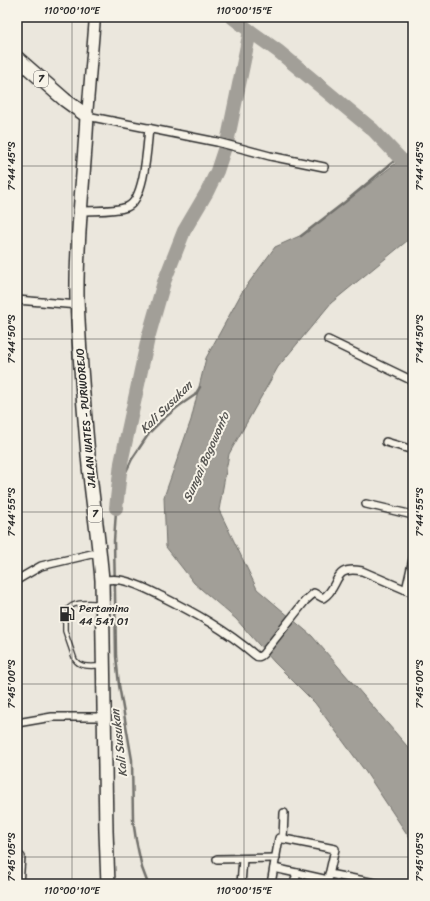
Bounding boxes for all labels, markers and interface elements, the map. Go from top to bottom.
text: 110°00'10"E [44,2,101,20]
text: 110°00'15"E [216,2,273,20]
road number: 7 [34,71,48,87]
text: 7°44'45"S [3,141,21,191]
text: 7°44'45"S [411,141,429,191]
text: 7°44'50"S [3,314,21,364]
text: 7°44'50"S [411,314,429,364]
street label: JALAN WATES - PURWOREJO [70,347,102,490]
water label: Kali Susukan [134,374,199,439]
water label: Sungai Bogowonto [176,408,236,506]
text: 7°44'55"S [3,487,21,536]
text: 7°44'55"S [411,487,429,536]
road number: 7 [88,506,102,522]
place label: Pertamina 44 541 01 [79,599,130,631]
fuel station icon: Pertamina 44 541 01 [58,605,76,623]
text: 7°45'00"S [3,659,21,709]
text: 7°45'00"S [411,659,429,709]
water label: Kali Susukan [104,706,134,778]
text: 7°45'05"S [3,832,21,881]
text: 7°45'05"S [411,832,429,881]
text: 110°00'10"E [44,882,101,900]
text: 110°00'15"E [216,882,273,900]

